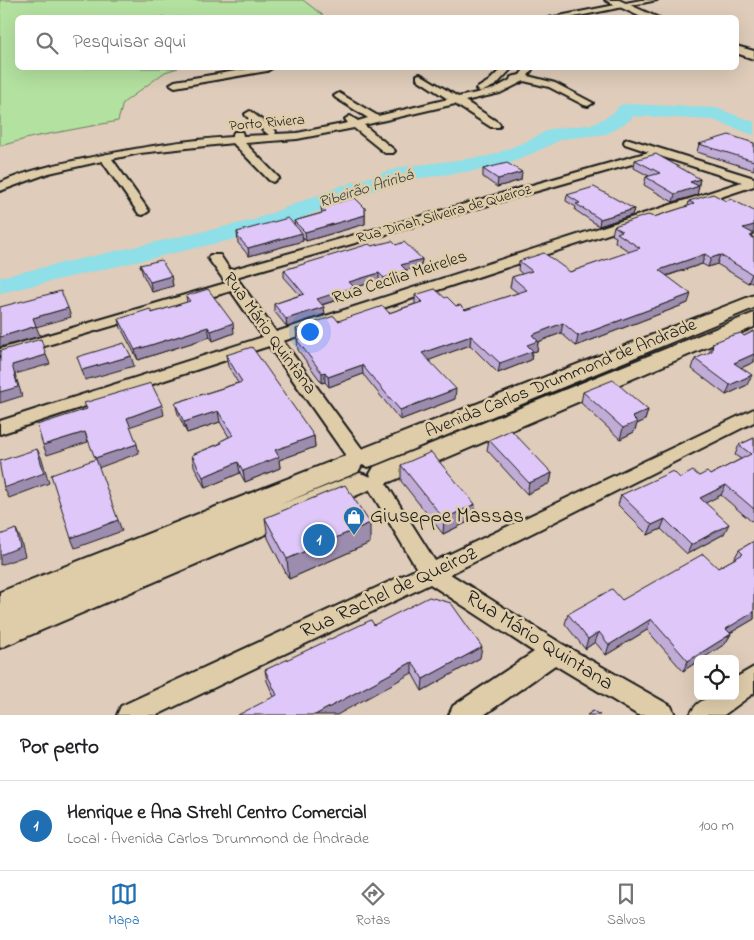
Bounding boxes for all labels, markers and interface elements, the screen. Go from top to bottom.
search box [15,15,739,70]
icon: search [33,29,61,57]
text: Pesquisar aqui [73,29,186,56]
street label: Porto Riviera [228,109,306,137]
water label: Ribeirão Ariribá [316,163,417,215]
street label: Rua Dinah Silveira de Queiroz [354,178,535,250]
street label: Rua Cecília Meireles [329,244,471,312]
street label: Rua Mário Quintana [216,268,322,400]
street label: Avenida Carlos Drummond de Andrade [422,312,701,445]
your location [297,319,323,345]
place label: Giuseppe Massas [370,502,524,532]
shop icon: Giuseppe Massas [342,505,366,536]
pin: 1 [303,521,335,559]
street label: Rua Rachel de Queiroz [296,539,482,647]
street label: Rua Mário Quintana [459,583,619,699]
map controls [694,655,739,700]
button: locate [694,655,739,700]
text: Por perto [20,733,99,763]
text: Henrique e Ana Strehl Centro Comercial [67,800,366,827]
text: 1 [33,814,39,838]
text: 100 m [699,814,734,838]
text: Local · Avenida Carlos Drummond de Andrade [67,827,369,851]
tab: Mapa [108,880,140,931]
tab: Rotas [356,880,390,931]
tab: Salvos [607,880,646,931]

